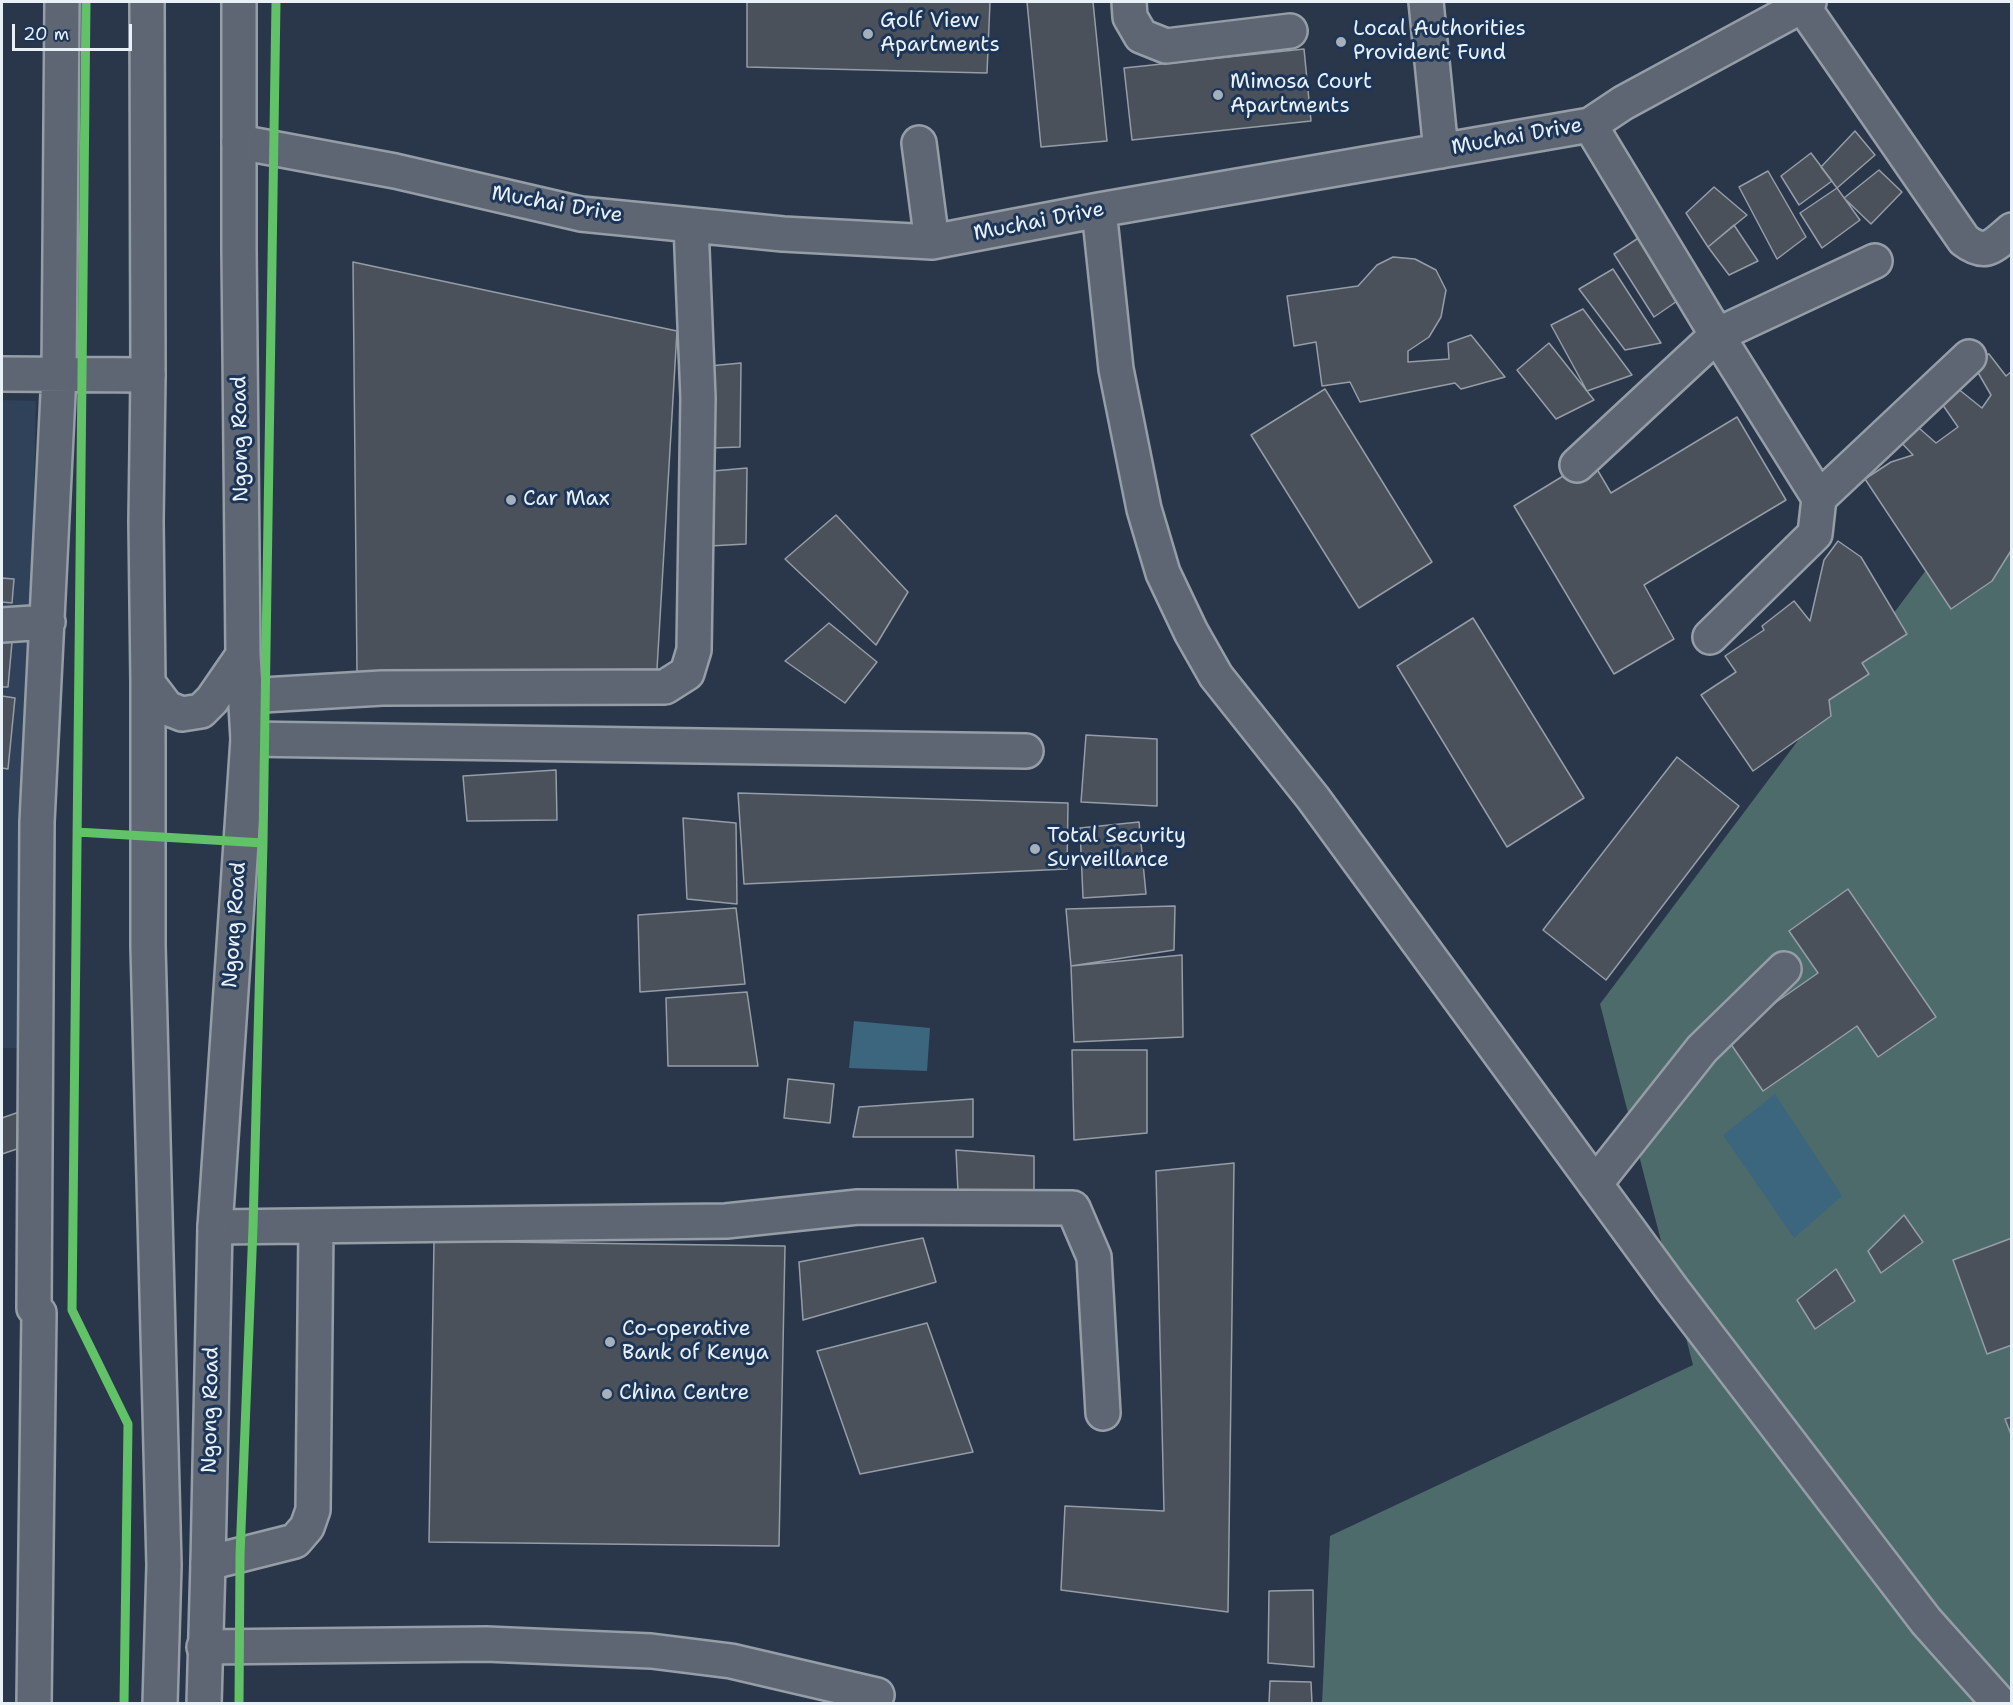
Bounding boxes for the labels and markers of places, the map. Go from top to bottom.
place label: Golf View Apartments [880,9,1000,59]
place label: Local Authorities Provident Fund [1353,17,1526,67]
marker: Golf View Apartments [861,27,875,41]
marker: Local Authorities Provident Fund [1334,35,1348,49]
place label: Mimosa Court Apartments [1230,70,1372,120]
marker: Mimosa Court Apartments [1211,88,1225,102]
place label: Car Max [523,487,610,513]
marker: Car Max [504,493,518,507]
place label: Total Security Surveillance [1047,824,1186,874]
marker: Total Security Surveillance [1028,842,1042,856]
place label: Co-operative Bank of Kenya [622,1317,769,1367]
marker: Co-operative Bank of Kenya [603,1335,617,1349]
place label: China Centre [619,1381,749,1407]
marker: China Centre [600,1387,614,1401]

